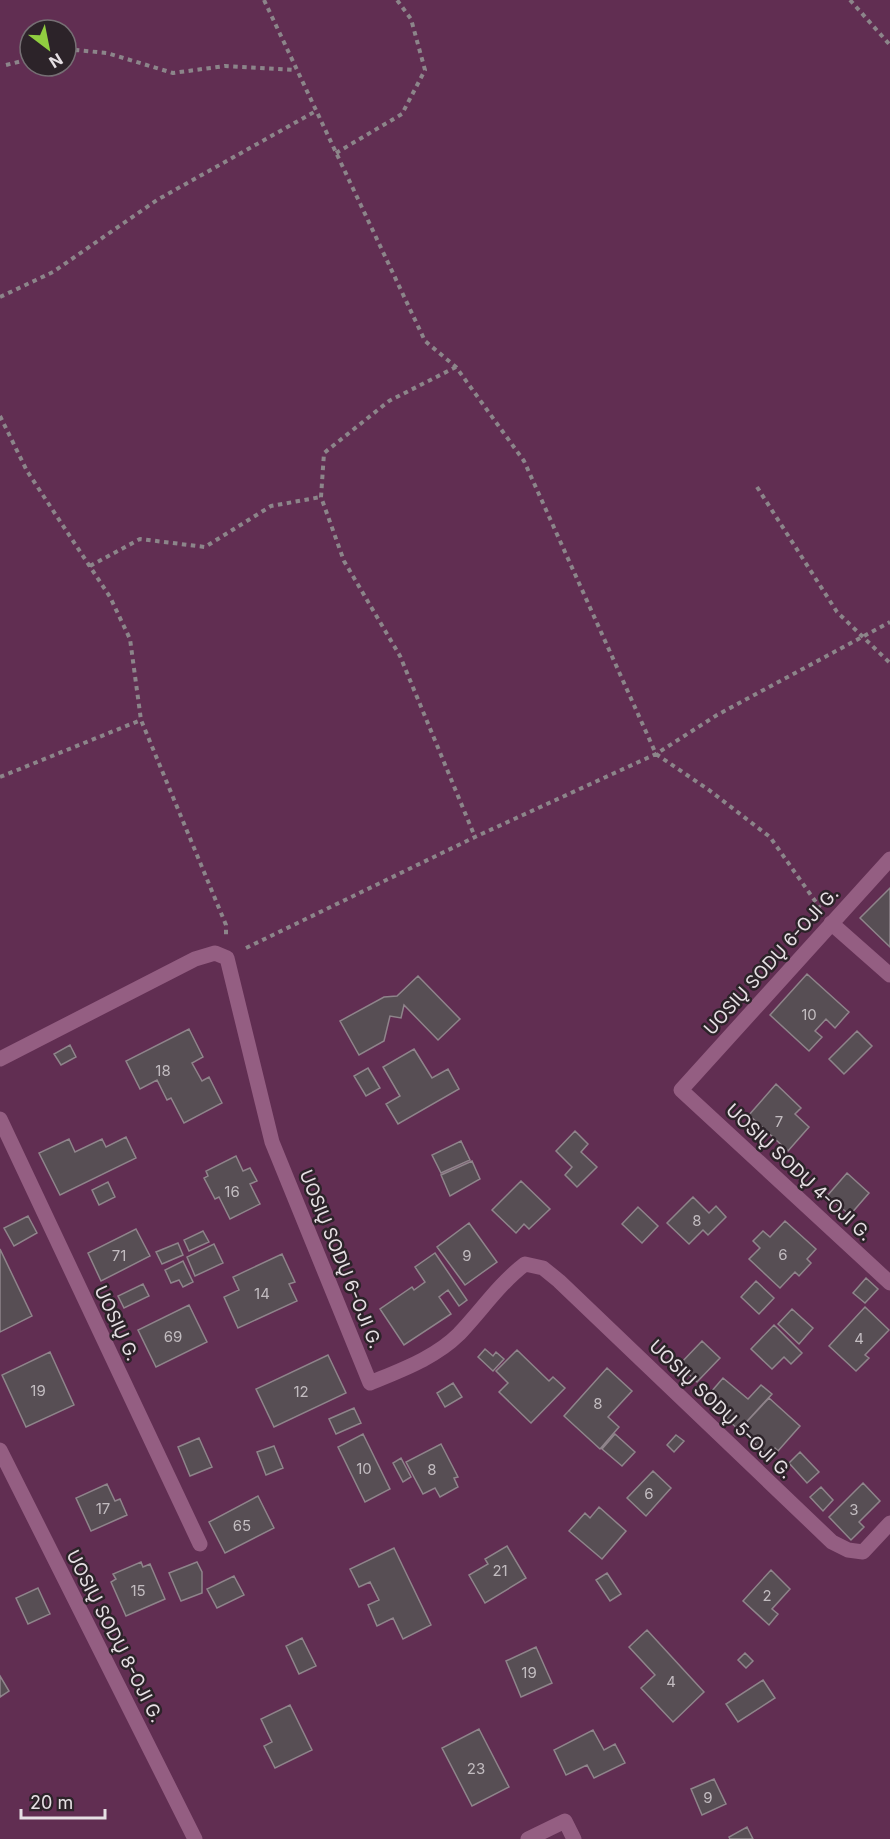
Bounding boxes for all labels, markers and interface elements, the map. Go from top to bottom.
north arrow [18,18,78,78]
text: N [45,49,66,72]
street label: UOSIŲ SODŲ 6-OJI G. [699,883,843,1039]
house number: 10 [801,1005,817,1024]
house number: 18 [155,1061,171,1080]
street label: UOSIŲ SODŲ 4-OJI G. [722,1099,876,1245]
house number: 7 [775,1112,783,1131]
street label: UOSIŲ SODŲ 6-OJI G. [296,1167,386,1351]
house number: 16 [224,1182,240,1201]
house number: 8 [692,1211,702,1230]
house number: 6 [778,1245,788,1264]
house number: 71 [112,1246,126,1265]
house number: 9 [462,1246,472,1265]
street label: UOSIŲ G. [90,1282,144,1364]
house number: 14 [254,1284,270,1303]
house number: 69 [164,1327,182,1346]
house number: 4 [854,1329,864,1348]
street label: UOSIŲ SODŲ 5-OJI G. [645,1335,797,1483]
house number: 19 [30,1381,46,1400]
house number: 12 [293,1382,309,1401]
house number: 8 [593,1394,603,1413]
house number: 10 [356,1459,372,1478]
house number: 8 [427,1460,437,1479]
house number: 6 [644,1484,654,1503]
house number: 17 [96,1499,110,1518]
house number: 3 [849,1500,859,1519]
house number: 65 [233,1516,251,1535]
street label: UOSIŲ SODŲ 8-OJI G. [62,1546,168,1726]
house number: 21 [492,1561,508,1580]
house number: 15 [130,1581,146,1600]
house number: 2 [762,1586,772,1605]
house number: 19 [521,1663,537,1682]
house number: 4 [666,1672,676,1691]
house number: 23 [467,1759,485,1778]
scale bar [21,1782,105,1820]
house number: 9 [703,1788,713,1807]
text: 20 m [30,1792,73,1813]

